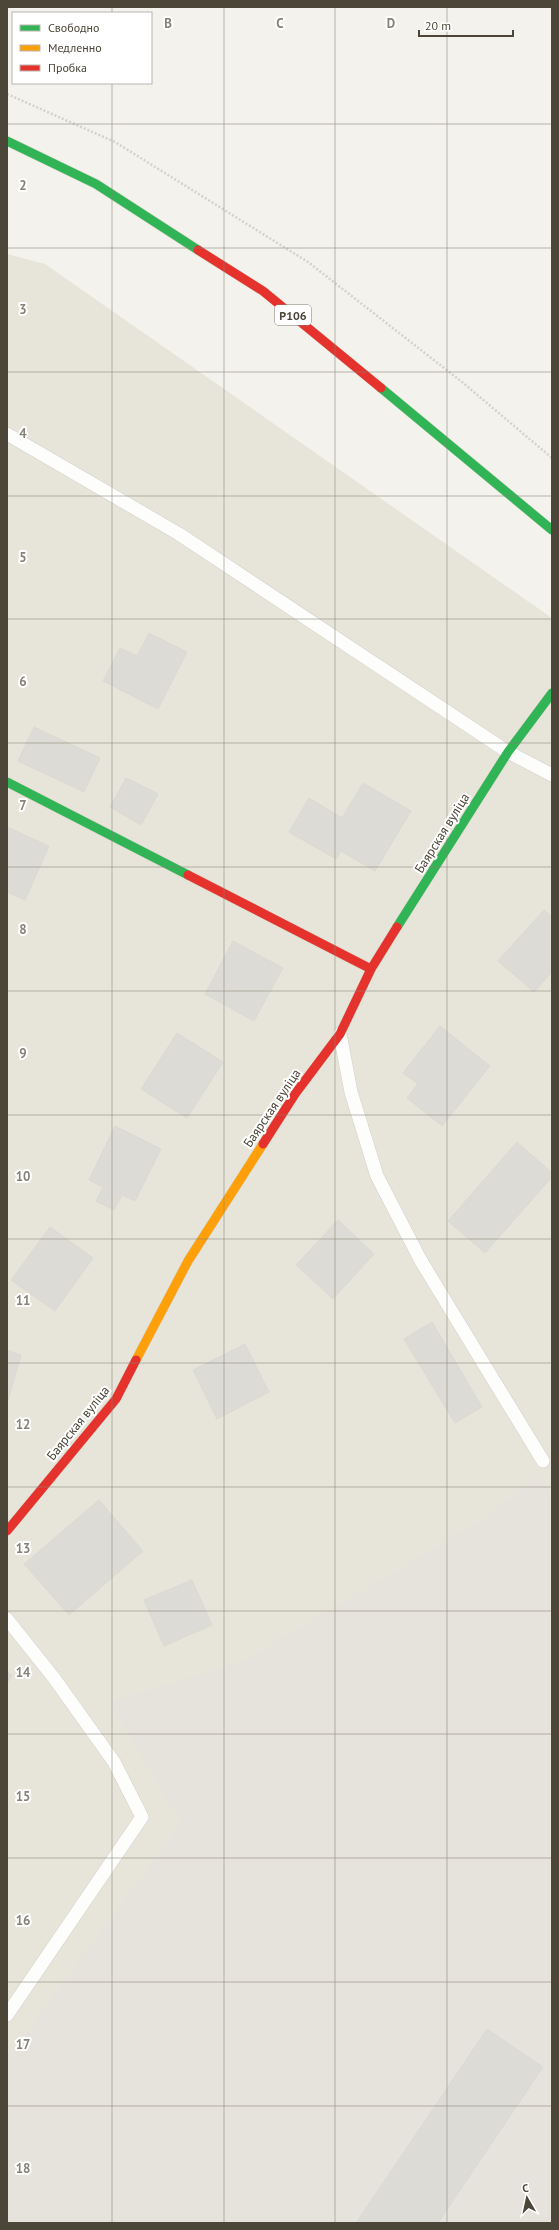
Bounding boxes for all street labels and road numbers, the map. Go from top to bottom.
road number: Р106 [275,305,311,325]
street label: Баярская вуліца [411,790,473,876]
street label: Баярская вуліца [240,1066,304,1150]
street label: Баярская вуліца [43,1382,113,1464]

